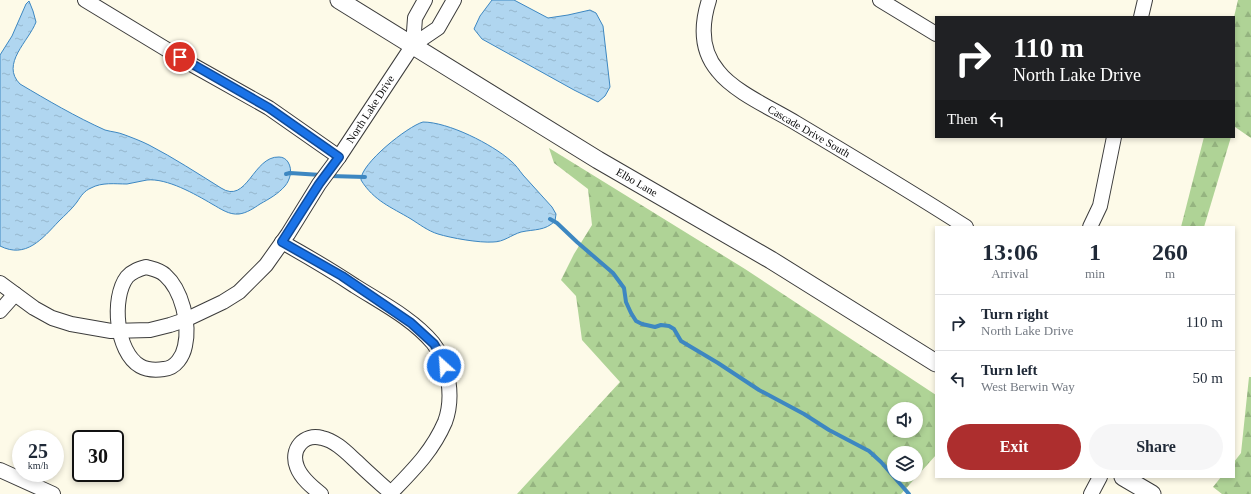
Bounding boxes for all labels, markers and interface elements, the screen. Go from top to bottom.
icon: right [947,32,999,84]
text: 110 m [1013,32,1084,63]
pin [163,40,197,74]
icon: arrive [169,46,191,68]
text: North Lake Drive [1013,65,1141,85]
street label: North Lake Drive [344,73,396,145]
street label: Cascade Drive South [766,103,853,160]
icon: left [986,108,1008,130]
text: Then [947,111,978,127]
street label: Elbo Lane [614,165,660,199]
text: 13:06 [982,239,1038,265]
text: 1 [1089,239,1101,265]
text: 260 [1152,239,1188,265]
text: Arrival [991,266,1029,281]
text: min [1085,266,1105,281]
text: m [1165,266,1175,281]
text: Turn right [981,306,1048,322]
icon: right [947,312,969,334]
text: 110 m [1186,314,1223,330]
text: North Lake Drive [981,323,1073,338]
position arrow [423,345,465,387]
text: Turn left [981,362,1038,378]
icon: left [947,368,969,390]
text: 50 m [1193,370,1223,386]
text: West Berwin Way [981,379,1075,394]
map controls [887,402,923,482]
button: sound [887,402,923,438]
button: Exit [947,424,1081,470]
button: Share [1089,424,1223,470]
speed limit sign: 30 [72,430,124,482]
text: 25 [28,440,48,462]
button: layers [887,446,923,482]
text: km/h [28,460,48,471]

